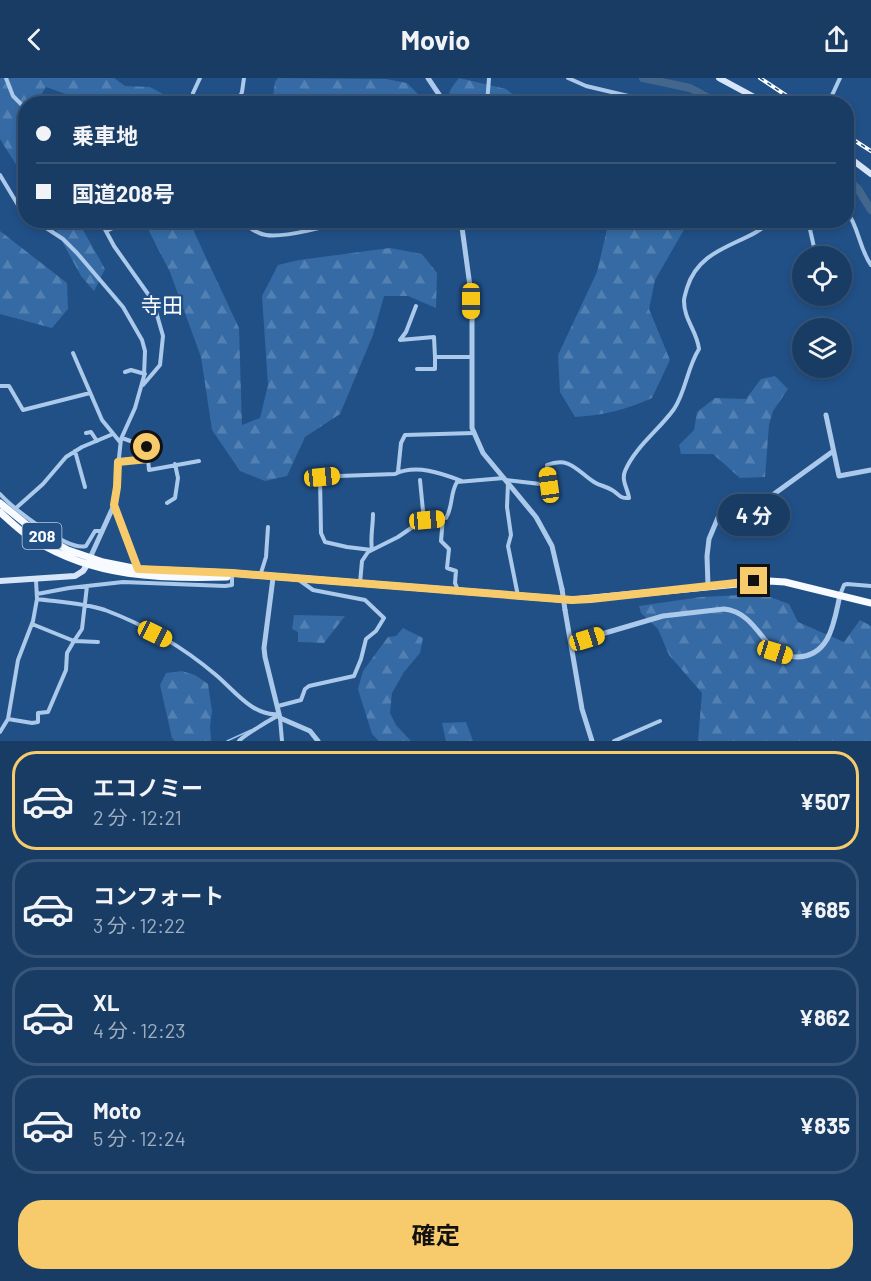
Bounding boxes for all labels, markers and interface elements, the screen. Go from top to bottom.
icon: back [18,23,51,56]
text: Movio [401,23,470,55]
icon: share [820,23,853,56]
text: 乗車地 [72,122,138,148]
text: 国道208号 [72,180,175,206]
map controls [792,246,852,378]
button: locate [792,246,852,306]
car [462,283,480,319]
district label: 寺田 [141,292,183,317]
button: layers [792,318,852,378]
route start [133,433,160,460]
car [303,466,341,488]
car [538,466,560,504]
callout: 4 分 [718,494,790,536]
text: 4 分 [736,503,772,527]
car [408,509,446,531]
road number: 208 [22,523,62,549]
route end [740,567,767,594]
car [135,618,175,650]
car [567,625,607,653]
car [755,638,795,666]
icon: car [21,774,75,828]
text: エコノミー [93,774,203,800]
text: ¥507 [800,788,850,814]
text: 2 分 · 12:21 [93,805,182,829]
icon: car [21,882,75,936]
text: コンフォート [93,882,224,908]
text: ¥685 [799,896,850,922]
text: 3 分 · 12:22 [93,913,185,937]
text: XL [93,989,119,1015]
icon: car [21,990,75,1044]
text: ¥862 [799,1004,850,1030]
text: 4 分 · 12:23 [93,1018,186,1042]
text: Moto [93,1097,141,1123]
icon: car [21,1098,75,1152]
text: ¥835 [799,1112,850,1138]
text: 5 分 · 12:24 [93,1126,186,1150]
button: 確定 [18,1200,853,1269]

